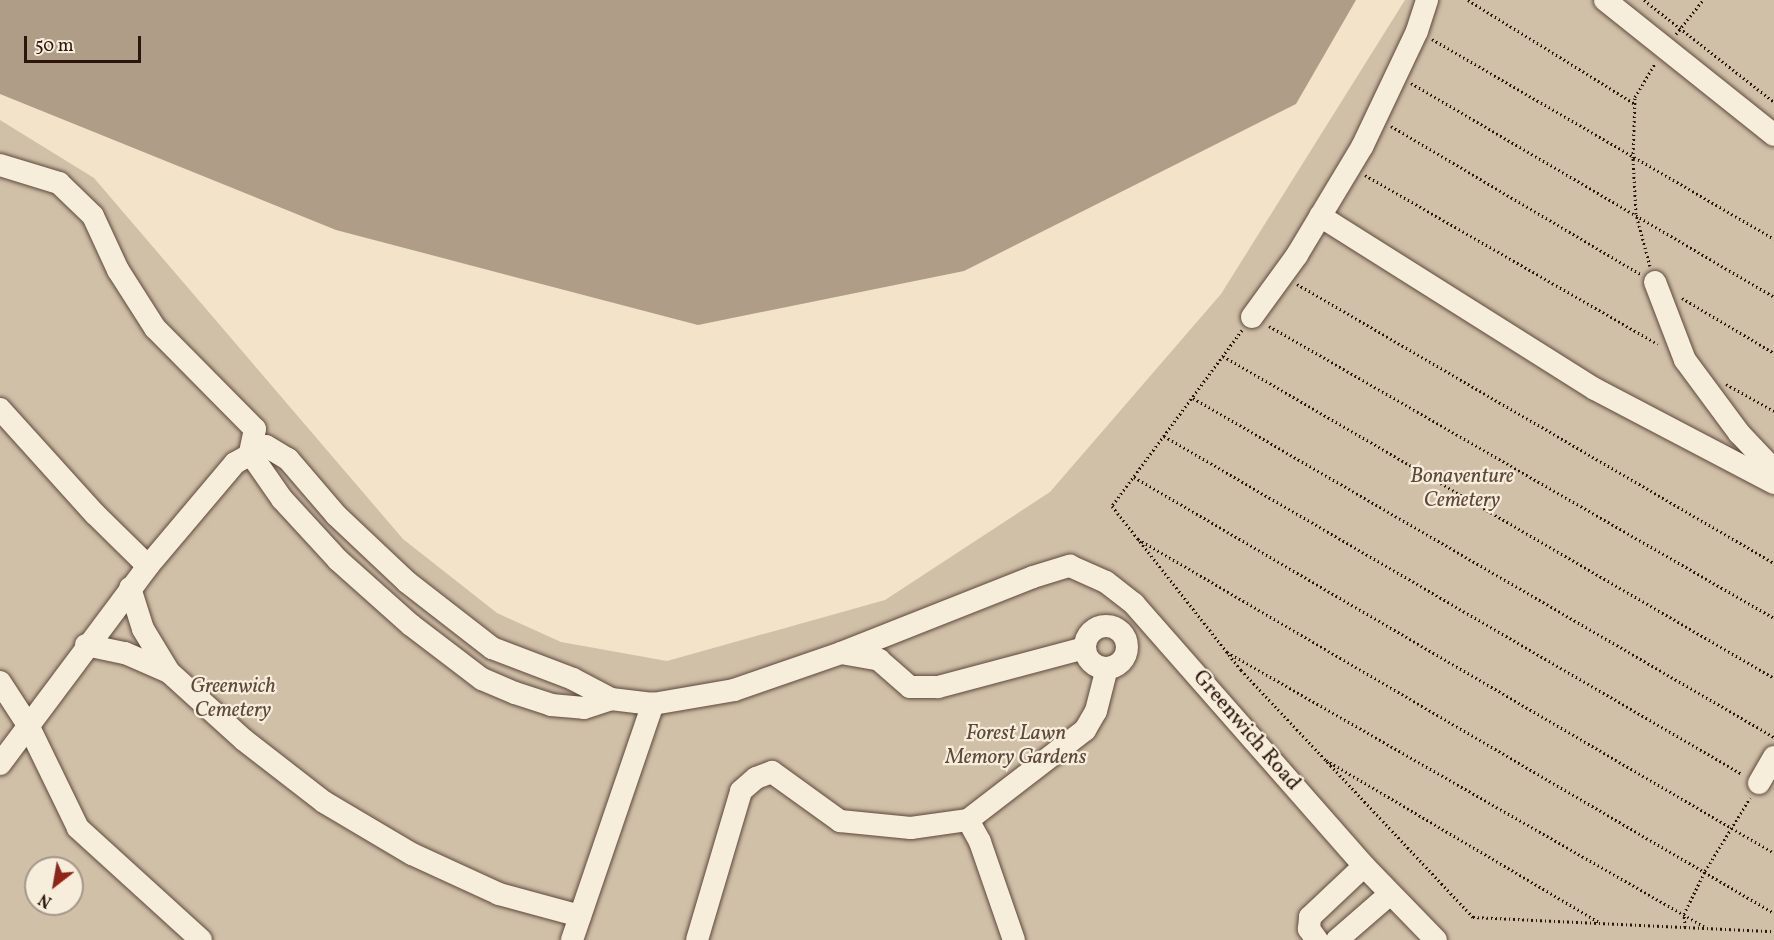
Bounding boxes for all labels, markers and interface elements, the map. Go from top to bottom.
scale bar [27,24,144,62]
text: 50 m [35,34,74,59]
park label: Bonaventure Cemetery [1410,464,1514,514]
street label: Greenwich Road [1187,666,1305,796]
park label: Greenwich Cemetery [190,674,276,724]
park label: Forest Lawn Memory Gardens [946,721,1086,771]
north arrow [24,856,84,916]
text: N [35,887,56,912]

